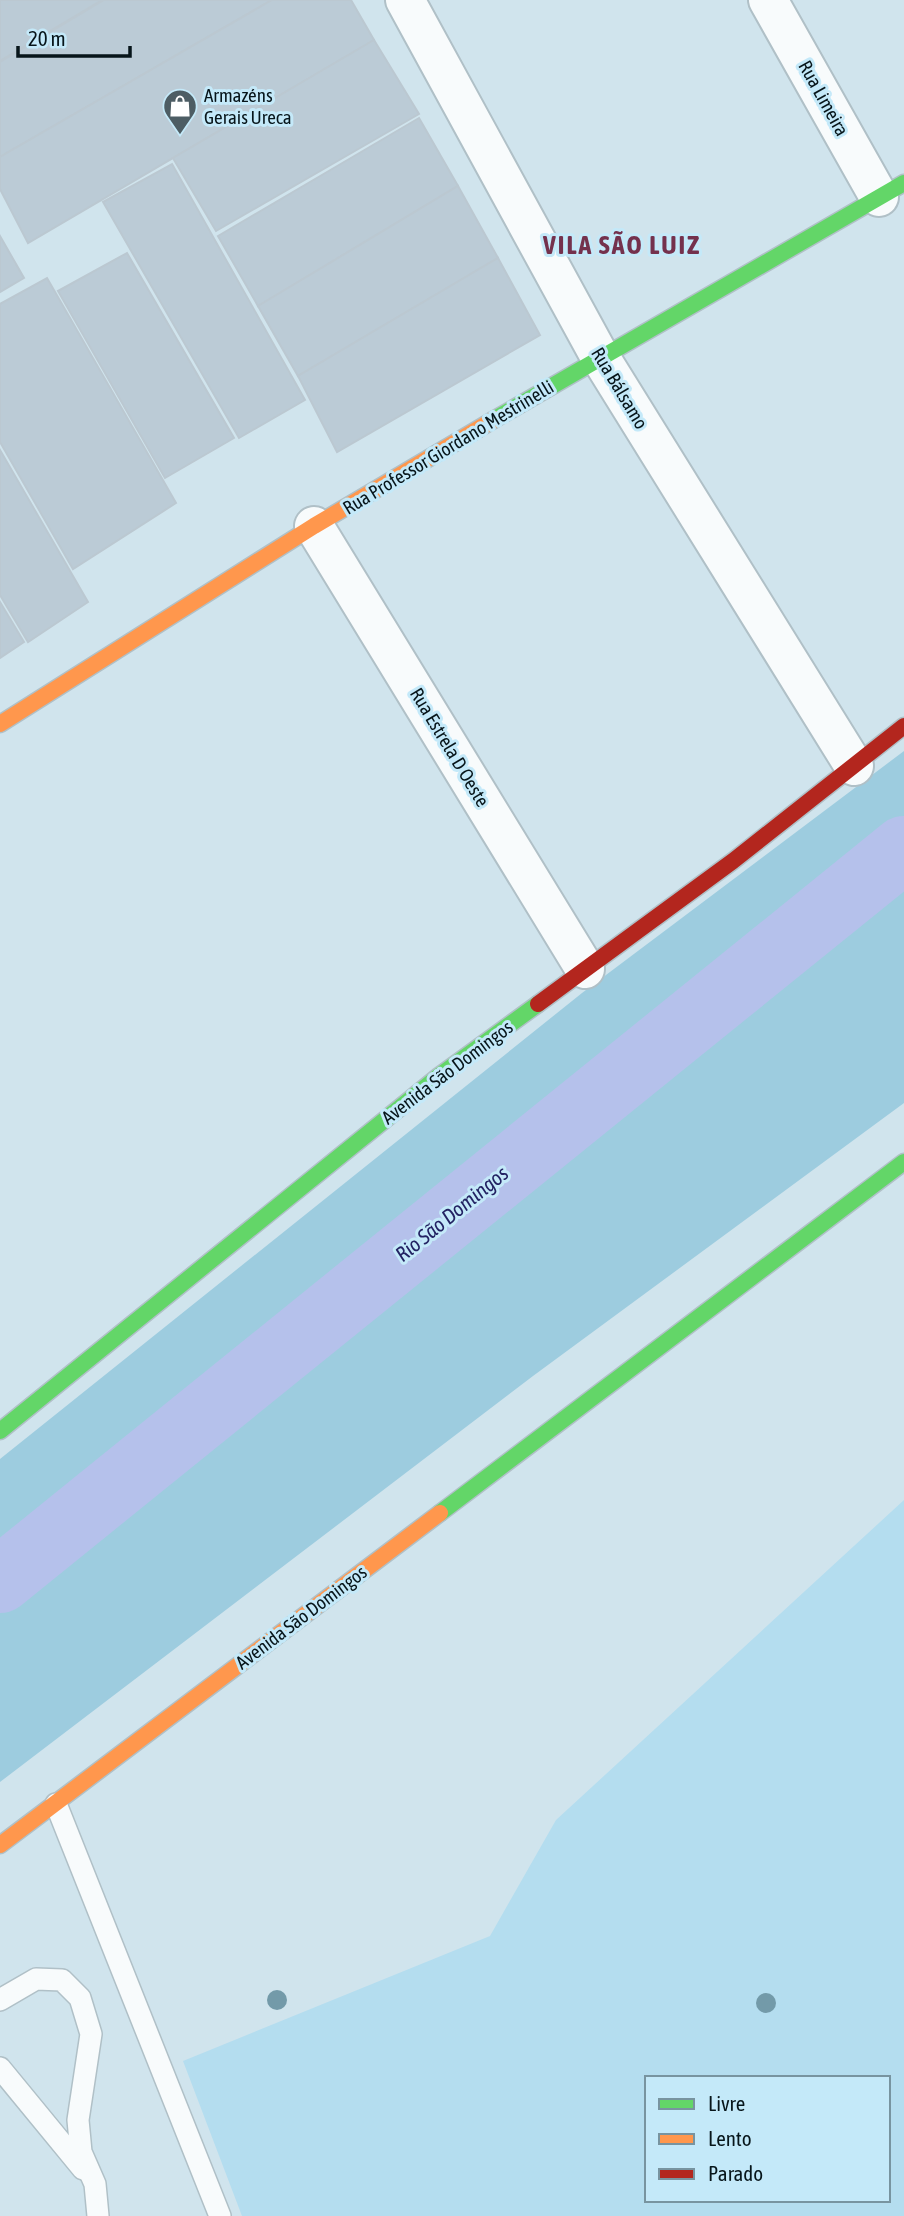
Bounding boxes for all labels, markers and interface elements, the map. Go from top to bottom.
scale bar [18,14,130,58]
text: 20 m [28,26,66,50]
street label: Rua Limeira [794,57,854,139]
place label: Armazéns Gerais Ureca [204,84,292,128]
shop icon: Armazéns Gerais Ureca [161,87,199,136]
district label: VILA SÃO LUIZ [542,230,701,260]
street label: Rua Bálsamo [587,343,653,433]
street label: Rua Professor Giordano Mestrinelli [339,375,557,519]
street label: Rua Estrela D Oeste [406,684,494,810]
street label: Avenida São Domingos [377,1015,517,1128]
water label: Rio São Domingos [390,1160,513,1266]
street label: Avenida São Domingos [231,1560,371,1673]
legend [645,2076,890,2202]
text: Livre [708,2091,745,2115]
text: Lento [708,2126,752,2150]
text: Parado [708,2161,763,2185]

